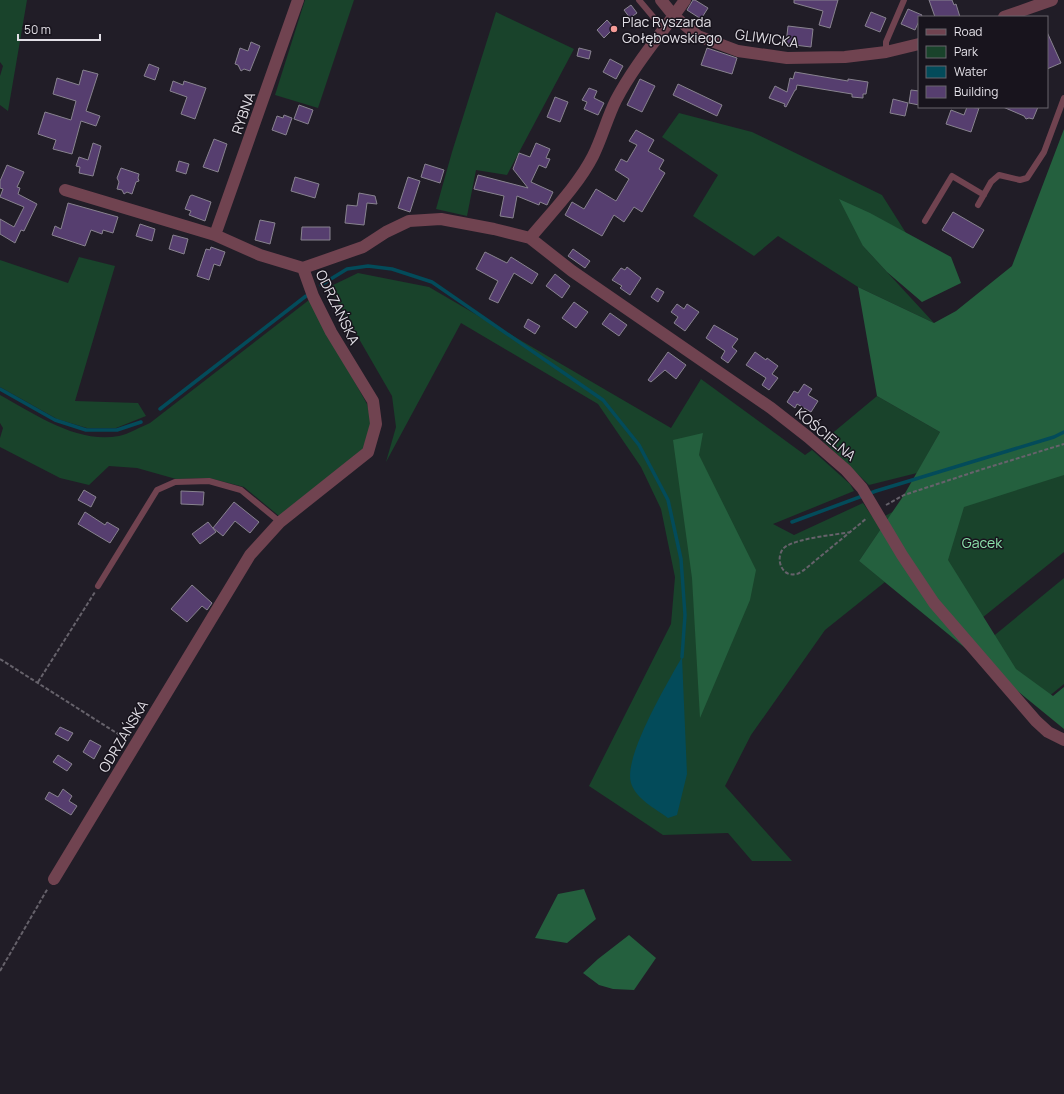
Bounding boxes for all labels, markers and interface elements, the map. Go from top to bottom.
place label: Plac Ryszarda Gołębowskiego [622,12,722,47]
scale bar [18,16,100,42]
legend [918,16,1048,108]
text: 50 m [24,21,51,38]
text: Road [954,23,982,40]
marker: Plac Ryszarda Gołębowskiego [609,24,619,34]
street label: GLIWICKA [734,24,800,52]
text: Park [954,43,979,60]
text: Water [954,63,988,80]
text: Building [954,83,998,100]
street label: RYBNA [227,89,259,137]
street label: ODRZAŃSKA [312,266,364,348]
street label: KOŚCIELNA [792,403,860,465]
park label: Gacek [962,533,1003,552]
street label: ODRZAŃSKA [94,696,152,776]

